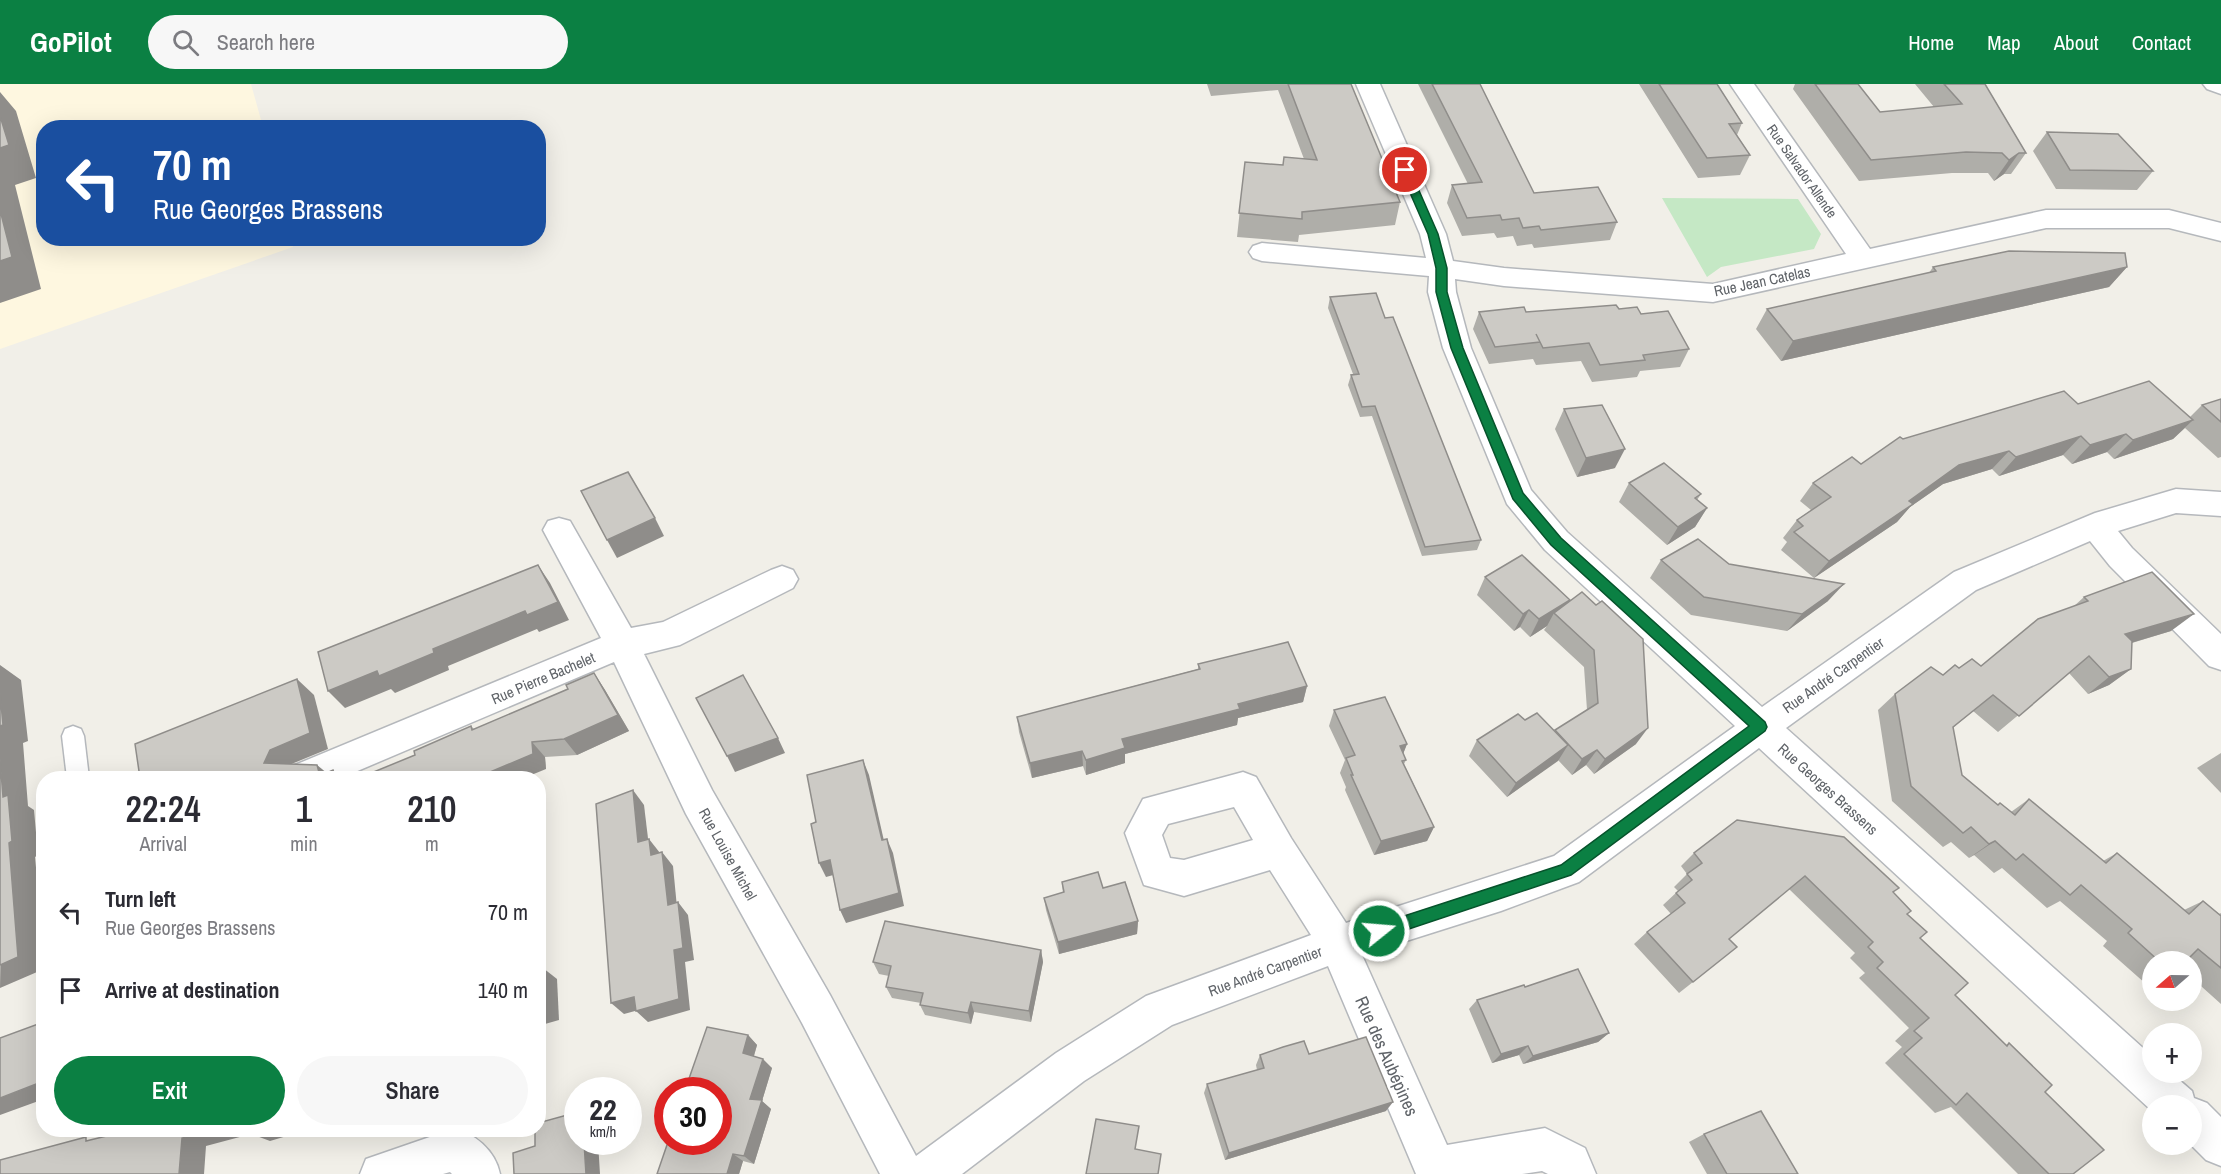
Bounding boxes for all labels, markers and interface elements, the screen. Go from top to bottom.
search box [148,15,568,69]
text: GoPilot [30,23,112,61]
icon: search [169,26,202,59]
text: Search here [217,27,315,57]
text: Home [1908,28,1954,57]
text: Map [1987,28,2021,57]
text: About [2054,28,2099,57]
text: Contact [2132,28,2191,57]
street label: Rue Salvador Allende [1763,121,1841,221]
text: 70 m [153,137,232,193]
icon: left [54,144,132,222]
pin [1379,144,1430,195]
icon: arrive [1388,153,1421,186]
text: Rue Georges Brassens [153,191,383,227]
street label: Rue Jean Catelas [1712,261,1812,301]
street label: Rue André Carpentier [1778,632,1888,718]
street label: Rue Pierre Bachelet [488,646,599,709]
street label: Rue Georges Brassens [1773,738,1883,840]
text: 22:24 [126,785,201,833]
text: 1 [296,785,312,833]
text: 210 [407,785,456,833]
street label: Rue Louise Michel [694,804,762,904]
text: Arrival [139,830,187,857]
text: min [290,830,318,857]
text: m [425,830,439,857]
text: Turn left [105,884,176,914]
icon: left [54,896,87,929]
text: 70 m [488,897,528,927]
position arrow [1347,899,1411,963]
text: Rue Georges Brassens [105,914,275,941]
street label: Rue André Carpentier [1205,941,1325,1001]
north arrow [2142,951,2202,1011]
map controls [2142,951,2202,1155]
icon: arrive [54,974,87,1007]
text: Arrive at destination [105,975,279,1005]
text: 140 m [478,975,528,1005]
street label: Rue des Aubépines [1349,992,1425,1120]
button: + [2142,1023,2202,1083]
button: Exit [54,1056,285,1125]
button: Share [297,1056,528,1125]
speed limit sign: 30 [654,1077,732,1155]
text: 22 [589,1089,617,1129]
button: − [2142,1095,2202,1155]
text: km/h [590,1121,616,1142]

